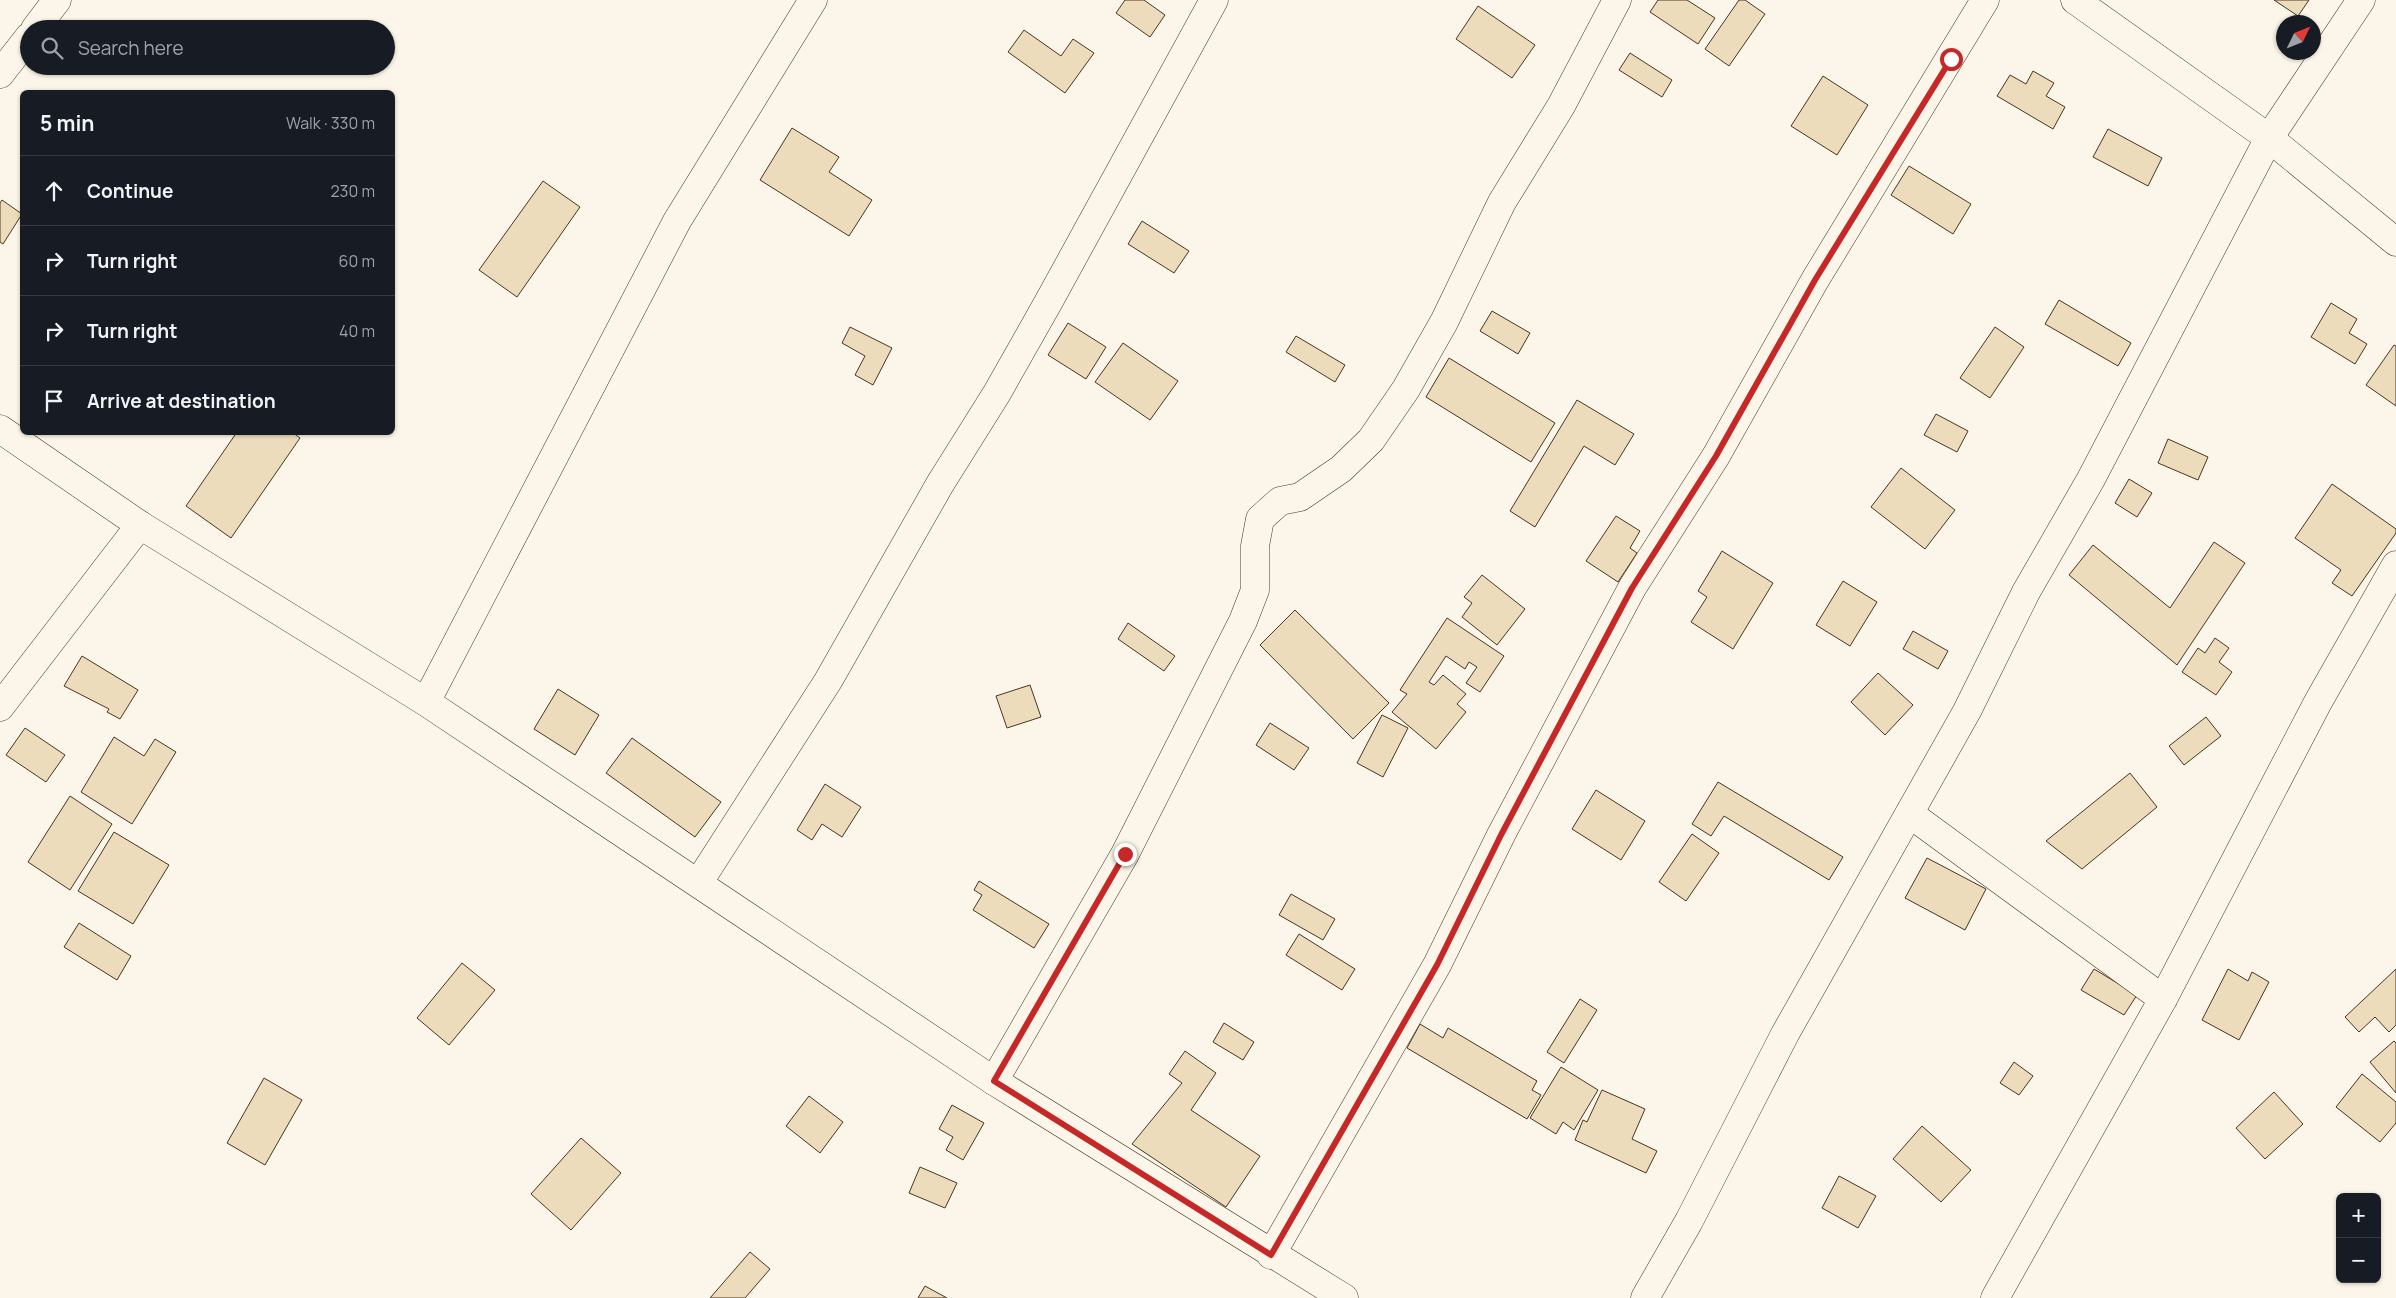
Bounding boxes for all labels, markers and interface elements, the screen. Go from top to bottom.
north arrow [2276,15,2321,60]
search box [20,20,395,75]
icon: search [38,34,66,62]
text: Search here [78,35,184,61]
route start [1940,48,1963,71]
text: 5 min [40,109,94,137]
text: Walk · 330 m [286,112,375,134]
icon: ahead [40,177,68,205]
text: Continue [87,178,173,204]
text: 230 m [331,180,375,202]
icon: right [40,247,68,275]
text: Turn right [87,248,177,274]
text: 60 m [339,250,375,272]
icon: right [40,317,68,345]
text: Turn right [87,318,177,344]
text: 40 m [339,320,375,342]
icon: arrive [40,387,68,415]
text: Arrive at destination [87,388,276,414]
route end [1114,843,1137,866]
map controls [2336,1193,2381,1283]
button: + [2336,1193,2381,1238]
button: − [2336,1238,2381,1283]

